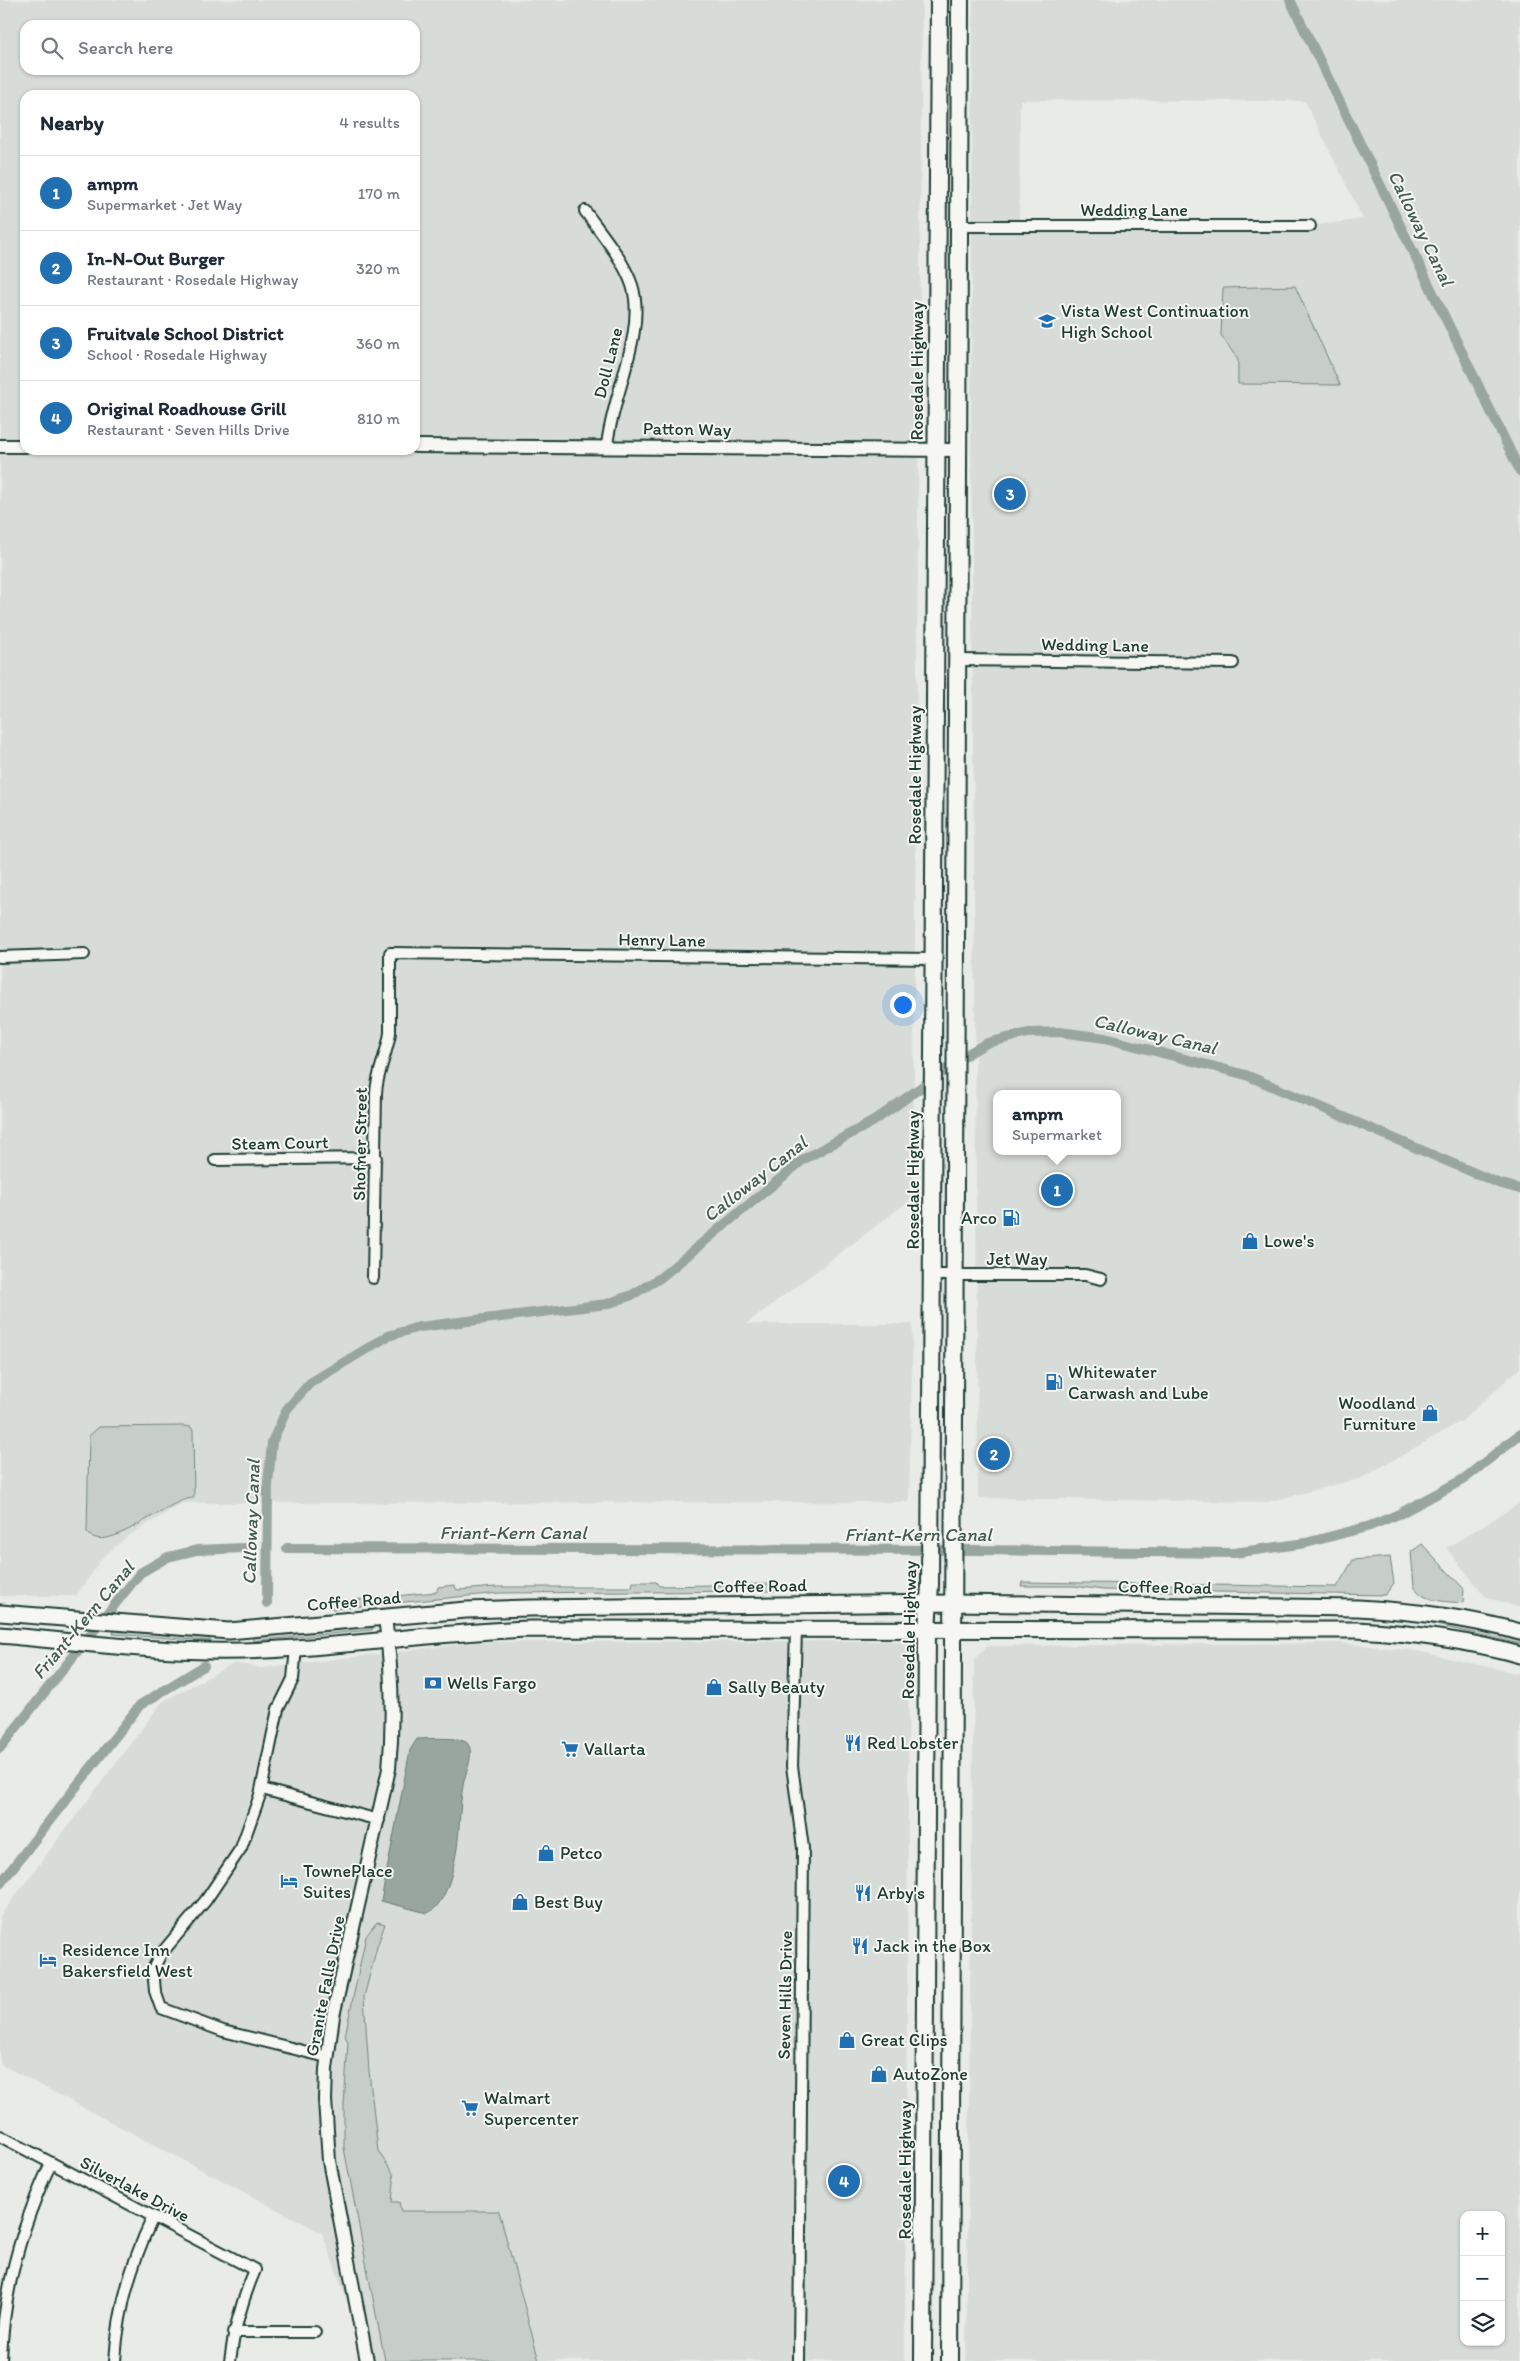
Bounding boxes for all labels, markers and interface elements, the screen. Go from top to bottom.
search box [20,20,420,75]
icon: search [38,34,66,62]
text: Search here [78,36,173,59]
text: Nearby [40,110,104,135]
text: 4 results [339,113,400,132]
water label: Calloway Canal [1383,167,1460,291]
text: ampm [87,172,138,195]
text: 1 [52,184,60,203]
text: 170 m [358,184,400,203]
text: Supermarket · Jet Way [87,195,242,214]
street label: Wedding Lane [1080,199,1188,221]
text: In-N-Out Burger [87,247,224,270]
text: 2 [52,259,60,278]
text: 320 m [356,259,400,278]
text: Restaurant · Rosedale Highway [87,270,298,289]
place label: Vista West Continuation High School [1061,300,1249,343]
street label: Rosedale Highway [906,301,928,440]
school or university icon: Vista West Continuation High School [1037,311,1057,331]
text: Fruitvale School District [87,322,284,345]
street label: Doll Lane [589,325,627,401]
text: 3 [52,334,60,353]
text: 360 m [356,334,400,353]
text: School · Rosedale Highway [87,345,267,364]
text: Original Roadhouse Grill [87,397,286,420]
text: 4 [51,409,61,428]
text: 810 m [357,409,400,428]
street label: Patton Way [643,417,732,441]
text: Restaurant · Seven Hills Drive [87,420,290,439]
pin: 3 [994,475,1026,513]
street label: Wedding Lane [1041,633,1149,657]
street label: Rosedale Highway [904,705,926,844]
street label: Henry Lane [618,928,706,952]
your location [890,992,916,1018]
water label: Calloway Canal [1091,1009,1220,1060]
street label: Shofner Street [348,1087,372,1201]
popup [993,1090,1121,1155]
text: ampm [1012,1102,1063,1125]
street label: Rosedale Highway [902,1110,924,1249]
text: Supermarket [1012,1125,1102,1144]
water label: Calloway Canal [698,1130,813,1227]
street label: Steam Court [231,1131,329,1155]
pin: 1 [1041,1171,1073,1209]
place label: Arco [961,1207,997,1229]
fuel station icon: Arco [1001,1208,1021,1228]
place label: Lowe's [1264,1230,1315,1252]
shop icon: Lowe's [1240,1231,1260,1251]
street label: Jet Way [987,1248,1048,1270]
place label: Whitewater Carwash and Lube [1068,1361,1209,1404]
fuel station icon: Whitewater Carwash and Lube [1044,1372,1064,1392]
place label: Woodland Furniture [1338,1392,1416,1435]
shop icon: Woodland Furniture [1420,1403,1440,1423]
pin: 2 [978,1435,1010,1473]
water label: Calloway Canal [237,1457,265,1585]
water label: Friant-Kern Canal [439,1521,588,1544]
water label: Friant-Kern Canal [844,1523,993,1546]
water label: Friant-Kern Canal [27,1555,140,1684]
street label: Rosedale Highway [897,1560,921,1700]
street label: Coffee Road [713,1574,807,1598]
street label: Coffee Road [1118,1575,1212,1599]
street label: Coffee Road [306,1586,402,1616]
place label: Wells Fargo [447,1672,536,1694]
bank icon: Wells Fargo [423,1673,443,1693]
place label: Sally Beauty [728,1676,825,1698]
shop icon: Sally Beauty [704,1677,724,1697]
place label: Red Lobster [867,1732,958,1754]
restaurant icon: Red Lobster [843,1733,863,1753]
place label: Vallarta [584,1738,646,1760]
supermarket icon: Vallarta [560,1739,580,1759]
place label: Petco [560,1842,602,1864]
shop icon: Petco [536,1843,556,1863]
place label: TownePlace Suites [303,1860,393,1903]
hotel icon: TownePlace Suites [279,1871,299,1891]
place label: Arby's [877,1882,925,1904]
restaurant icon: Arby's [853,1883,873,1903]
place label: Best Buy [534,1891,603,1913]
shop icon: Best Buy [510,1892,530,1912]
street label: Granite Falls Drive [301,1914,349,2058]
street label: Seven Hills Drive [773,1930,797,2060]
place label: Jack in the Box [874,1935,991,1957]
restaurant icon: Jack in the Box [850,1936,870,1956]
place label: Residence Inn Bakersfield West [62,1939,193,1982]
hotel icon: Residence Inn Bakersfield West [38,1950,58,1970]
place label: Great Clips [861,2029,948,2051]
shop icon: Great Clips [837,2030,857,2050]
place label: AutoZone [893,2063,968,2085]
shop icon: AutoZone [869,2064,889,2084]
place label: Walmart Supercenter [484,2087,580,2130]
supermarket icon: Walmart Supercenter [460,2098,480,2118]
street label: Rosedale Highway [894,2100,916,2239]
street label: Silverlake Drive [77,2151,193,2227]
pin: 4 [828,2162,860,2200]
map controls [1460,2211,1505,2346]
button: + [1460,2211,1505,2256]
button: − [1460,2256,1505,2301]
button: layers [1460,2301,1505,2346]

